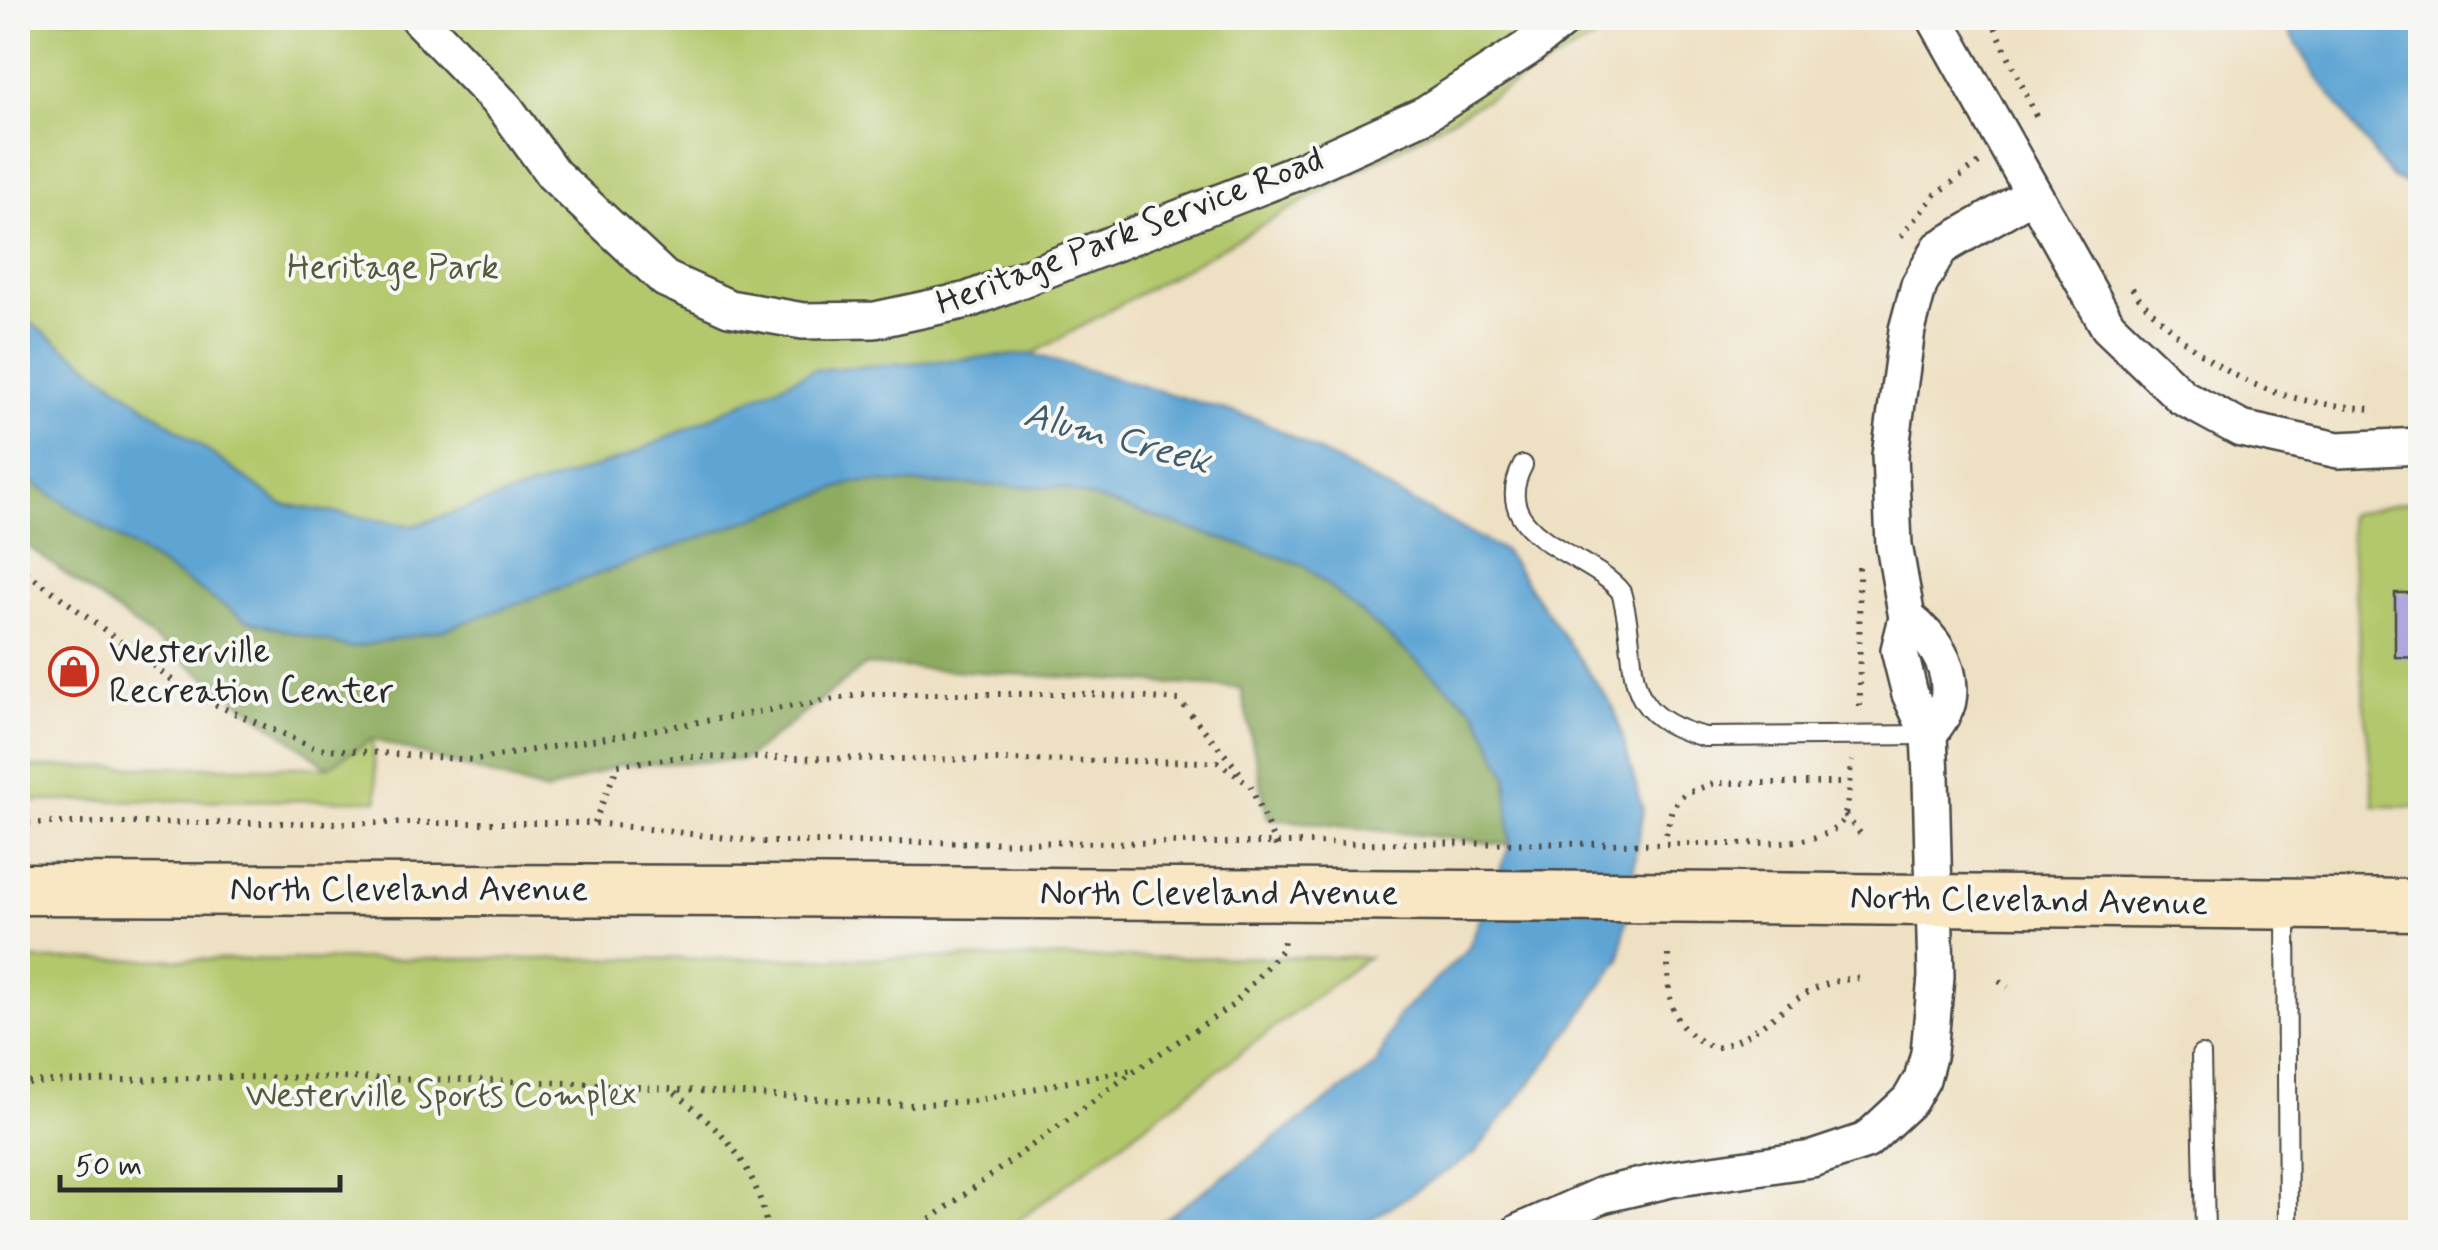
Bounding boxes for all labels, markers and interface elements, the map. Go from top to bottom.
street label: Heritage Park Service Road [930,137,1330,327]
park label: Heritage Park [287,245,499,291]
water label: Alum Creek [1018,391,1217,488]
place label: Westerville Recreation Center [109,629,394,715]
shop icon: Westerville Recreation Center [48,646,100,698]
street label: North Cleveland Avenue [230,867,588,913]
street label: North Cleveland Avenue [1040,871,1398,917]
street label: North Cleveland Avenue [1849,875,2209,927]
park label: Westerville Sports Complex [246,1073,636,1119]
scale bar [60,1130,340,1192]
text: 50 m [75,1147,142,1186]

